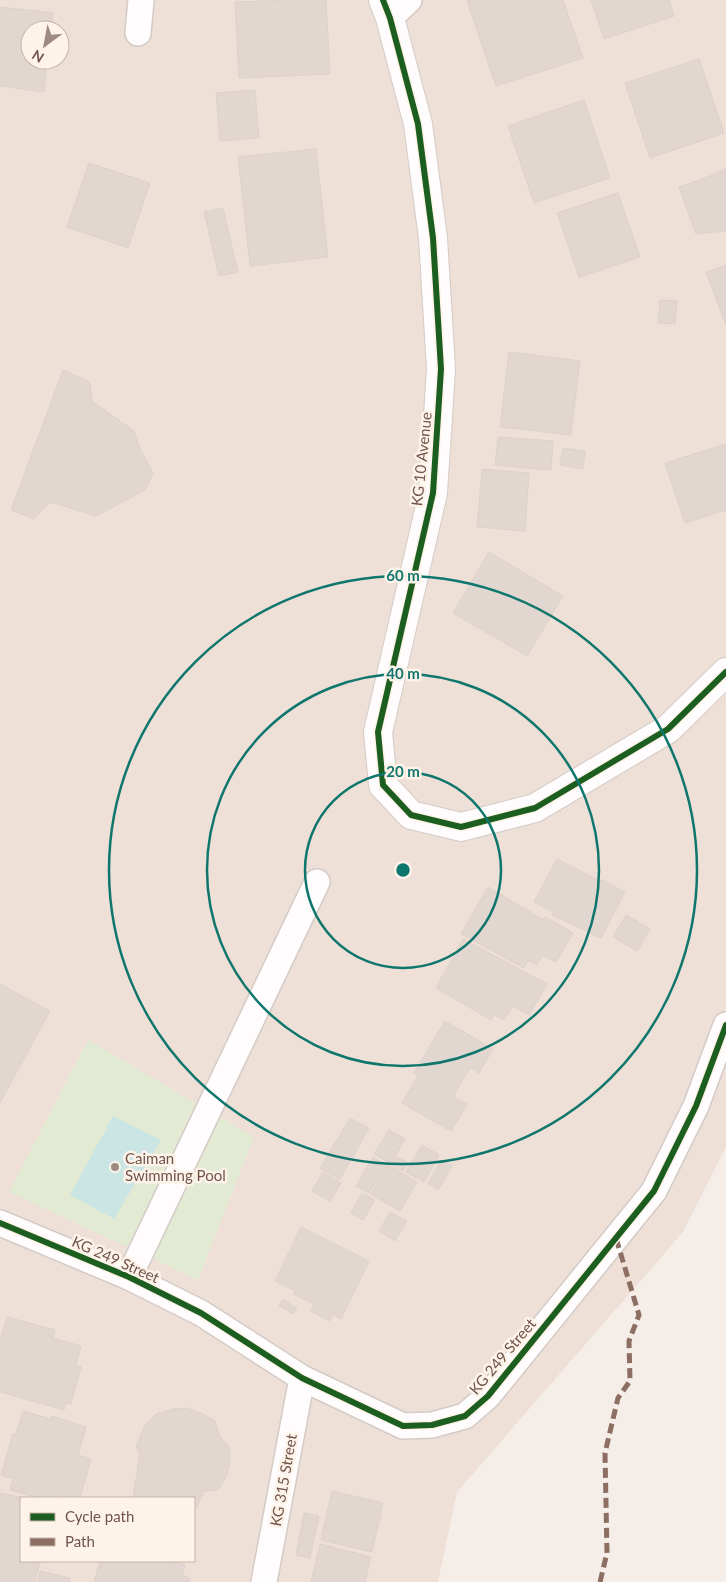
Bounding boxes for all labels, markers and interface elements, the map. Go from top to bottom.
north arrow [20,20,70,70]
text: N [29,46,47,67]
street label: KG 10 Avenue [407,411,435,507]
text: 60 m [386,566,420,584]
text: 40 m [386,664,420,682]
text: 20 m [386,762,420,780]
centre of rings [394,861,412,879]
place label: Caiman Swimming Pool [125,1149,226,1184]
marker: Caiman Swimming Pool [109,1161,121,1173]
street label: KG 249 Street [70,1232,163,1286]
street label: KG 249 Street [465,1314,539,1398]
street label: KG 315 Street [266,1432,300,1528]
legend [20,1497,195,1562]
text: Cycle path [65,1507,134,1525]
text: Path [65,1532,95,1550]

